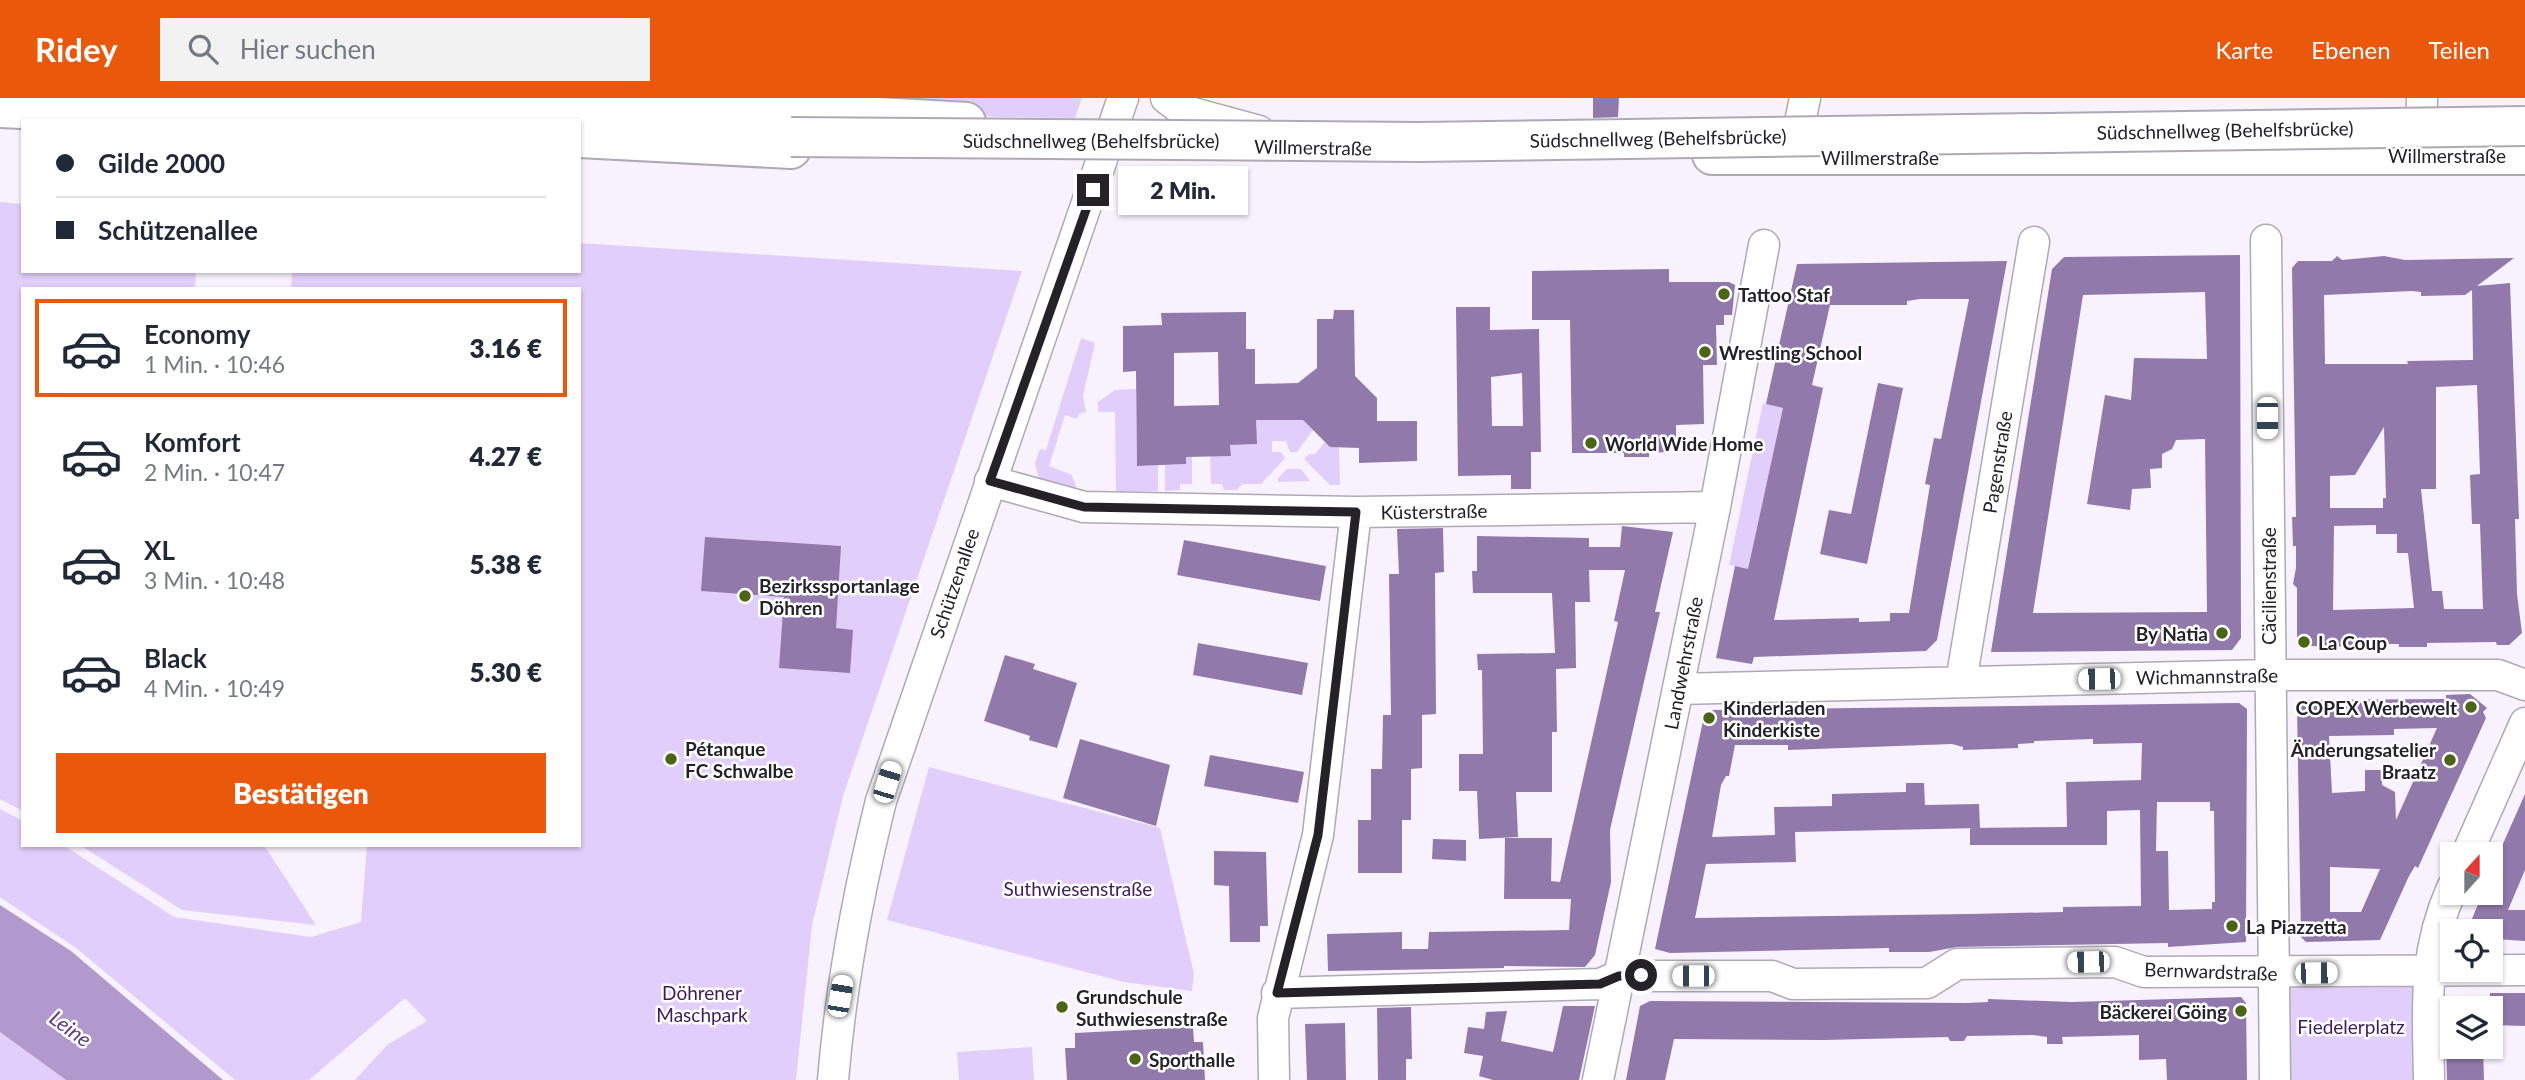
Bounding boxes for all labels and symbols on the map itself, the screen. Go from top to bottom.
street label: Südschnellweg (Behelfsbrücke) [2096,116,2354,144]
street label: Südschnellweg (Behelfsbrücke) [1529,124,1787,152]
street label: Südschnellweg (Behelfsbrücke) [963,129,1219,152]
street label: Willmerstraße [1254,134,1372,160]
street label: Willmerstraße [2388,144,2506,167]
street label: Willmerstraße [1821,146,1939,169]
callout: 2 Min. [1118,166,1247,214]
route end [1077,174,1109,206]
place label: Tattoo Staf [1738,283,1830,306]
marker: Tattoo Staf [1716,286,1732,302]
place label: Wrestling School [1719,341,1862,364]
marker: Wrestling School [1697,344,1713,360]
car [2257,397,2278,439]
street label: Pagenstraße [1978,409,2016,515]
place label: World Wide Home [1605,432,1763,455]
marker: World Wide Home [1583,435,1599,451]
street label: Küsterstraße [1380,499,1488,523]
street label: Schützenallee [924,525,984,641]
street label: Cäcilienstraße [2257,527,2280,645]
place label: Bezirkssportanlage Döhren [759,574,920,619]
marker: Bezirkssportanlage Döhren [737,588,753,604]
street label: Landwehrstraße [1659,595,1707,731]
place label: By Natia [2136,622,2208,645]
marker: By Natia [2214,625,2230,641]
place label: La Coup [2318,631,2387,654]
marker: La Coup [2296,634,2312,650]
street label: Wichmannstraße [2136,663,2278,689]
car [2078,668,2121,690]
place label: Kinderladen Kinderkiste [1723,696,1826,741]
place label: COPEX Werbewelt [2296,696,2457,719]
marker: COPEX Werbewelt [2463,699,2479,715]
marker: Kinderladen Kinderkiste [1701,710,1717,726]
place label: Pétanque FC Schwalbe [685,737,793,782]
place label: Änderungsatelier Braatz [2290,738,2437,783]
marker: Pétanque FC Schwalbe [663,751,679,767]
marker: Änderungsatelier Braatz [2442,752,2458,768]
car [871,759,904,805]
north arrow [2440,842,2502,905]
park label: Suthwiesenstraße [1004,877,1152,900]
place label: La Piazzetta [2246,915,2347,938]
marker: La Piazzetta [2224,918,2240,934]
car [2067,951,2110,973]
street label: Bernwardstraße [2144,957,2278,985]
route start [1625,959,1657,991]
car [2295,962,2338,984]
car [1673,966,1715,987]
car [827,973,854,1019]
park label: Döhrener Maschpark [656,981,748,1026]
place label: Grundschule Suthwiesenstraße [1076,985,1228,1030]
marker: Grundschule Suthwiesenstraße [1054,999,1070,1015]
place label: Bäckerei Göing [2099,1000,2227,1023]
marker: Bäckerei Göing [2233,1003,2249,1019]
water label: Leine [45,1005,97,1051]
park label: Fiedelerplatz [2297,1015,2405,1038]
place label: Sporthalle [1149,1048,1235,1071]
marker: Sporthalle [1127,1051,1143,1067]

